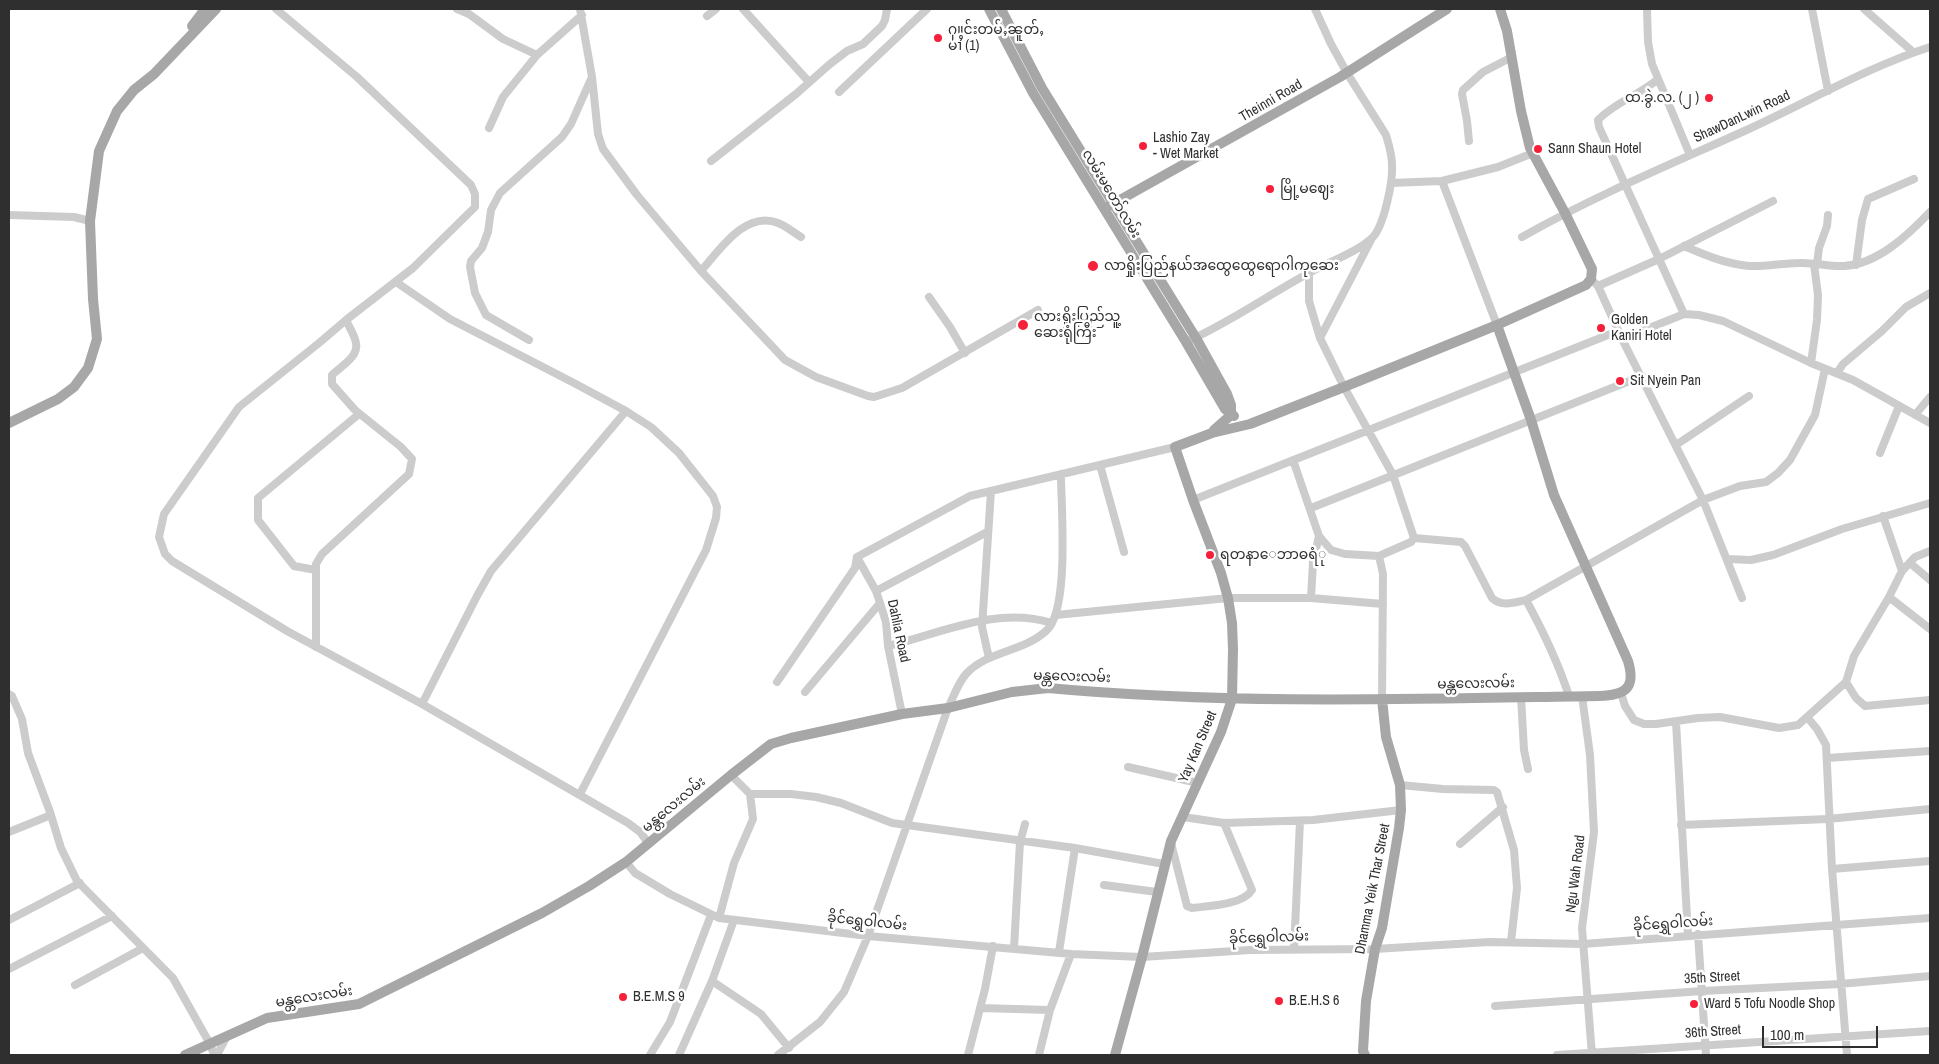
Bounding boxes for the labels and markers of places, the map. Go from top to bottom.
place label: ႁူင်းတမ်ႇၼူတ်ႇ မၢႆ (1) [948,22,1044,54]
marker: ႁူင်းတမ်ႇၼူတ်ႇ မၢႆ (1) [932,32,944,44]
place label: ထ.ခွဲ.လ. (၂ ) [1625,90,1699,106]
marker: ထ.ခွဲ.လ. (၂ ) [1703,92,1715,104]
place label: Lashio Zay - Wet Market [1153,130,1219,162]
marker: Lashio Zay - Wet Market [1137,140,1149,152]
place label: Sann Shaun Hotel [1548,141,1641,157]
marker: Sann Shaun Hotel [1532,143,1544,155]
place label: မြို့မဈေး [1280,181,1334,197]
marker: မြို့မဈေး [1264,183,1276,195]
place label: လာရှိုးပြည်နယ်အထွေထွေရောဂါကုဆေး [1104,258,1339,274]
marker: လာရှိုးပြည်နယ်အထွေထွေရောဂါကုဆေး [1086,259,1100,273]
place label: လားရှိုးပြည်သူ့ ဆေးရုံကြီး [1034,309,1120,342]
place label: Golden Kaniri Hotel [1611,312,1672,344]
marker: လားရှိုးပြည်သူ့ ဆေးရုံကြီး [1016,318,1030,332]
marker: Golden Kaniri Hotel [1595,322,1607,334]
place label: Sit Nyein Pan [1630,373,1701,389]
marker: Sit Nyein Pan [1614,375,1626,387]
place label: ရတနာေဘာဓရံု [1220,547,1326,563]
marker: ရတနာေဘာဓရံု [1204,549,1216,561]
place label: B.E.M.S 9 [633,989,685,1005]
marker: B.E.M.S 9 [617,991,629,1003]
place label: B.E.H.S 6 [1289,993,1339,1009]
marker: B.E.H.S 6 [1273,995,1285,1007]
place label: Ward 5 Tofu Noodle Shop [1704,996,1835,1012]
marker: Ward 5 Tofu Noodle Shop [1688,998,1700,1010]

